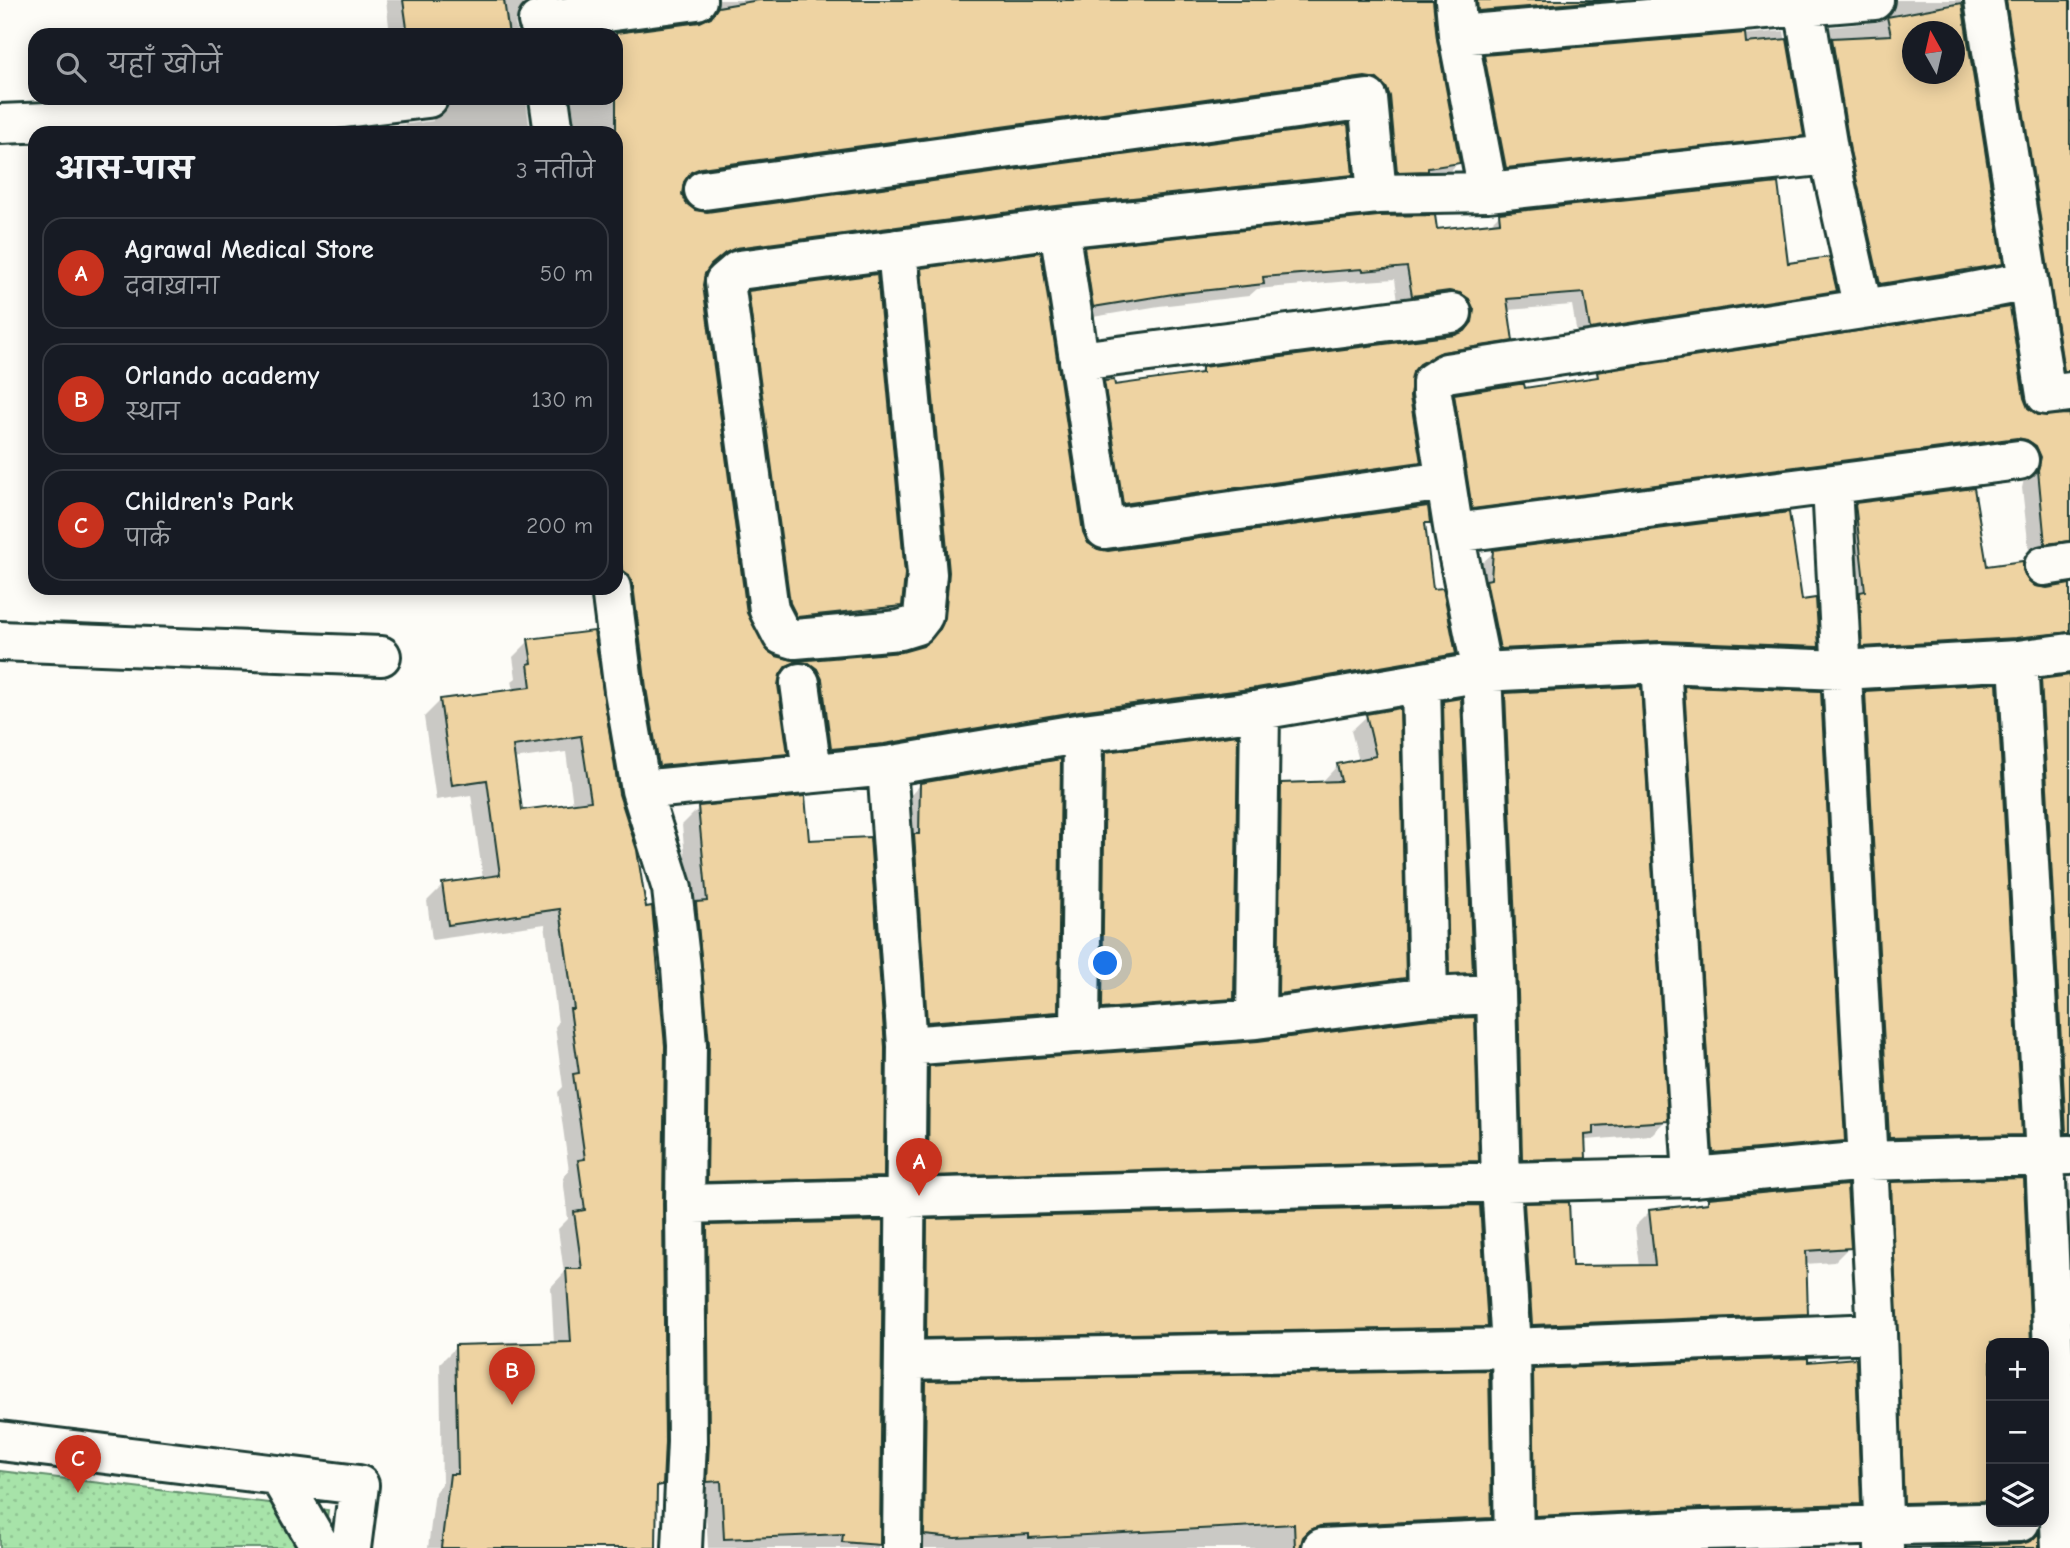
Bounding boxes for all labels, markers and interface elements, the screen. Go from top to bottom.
north arrow [1902,21,1965,84]
search box [28,28,623,105]
icon: search [52,48,90,86]
text: यहाँ खोजें [108,50,222,80]
text: आस-पास [56,152,193,187]
text: 3 नतीजे [516,157,595,184]
text: Agrawal Medical Store [125,235,374,265]
text: A [75,260,87,287]
text: 50 m [540,260,593,287]
text: दवाख़ाना [125,273,219,300]
text: Orlando academy [125,361,319,391]
text: B [74,386,88,413]
text: 130 m [532,386,593,413]
text: स्थान [125,399,180,426]
text: Children's Park [125,487,293,517]
text: C [74,512,88,539]
text: 200 m [526,512,593,539]
text: पार्क [125,525,170,552]
your location [1088,946,1122,980]
pin: A [896,1138,942,1196]
map controls [1986,1338,2049,1527]
button: + [1986,1338,2049,1401]
pin: B [489,1347,535,1405]
button: − [1986,1401,2049,1464]
pin: C [55,1435,101,1493]
button: layers [1986,1464,2049,1527]

